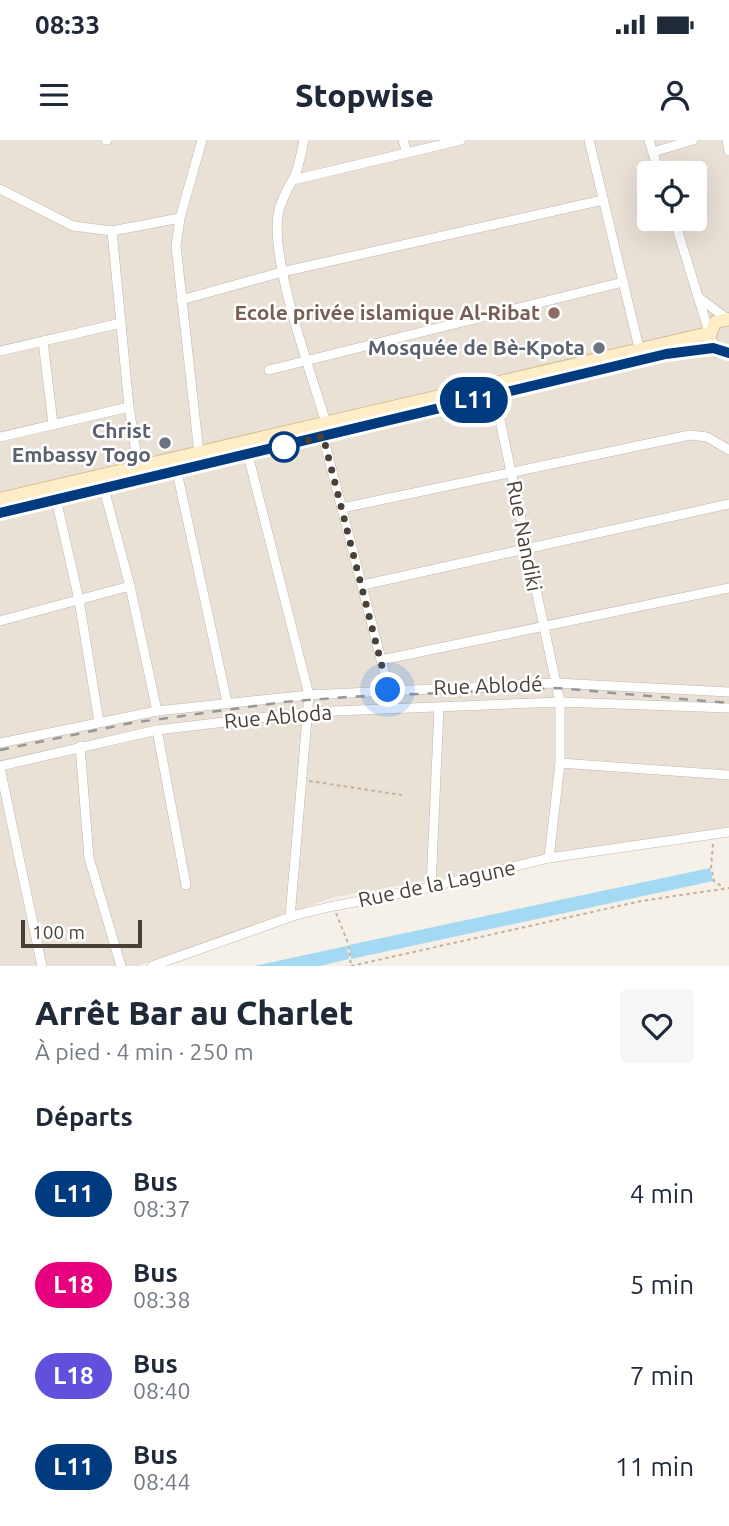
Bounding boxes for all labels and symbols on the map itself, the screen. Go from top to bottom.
place label: Ecole privée islamique Al-Ribat [234,300,540,324]
marker: Ecole privée islamique Al-Ribat [546,305,562,321]
place label: Mosquée de Bè-Kpota [368,335,585,359]
marker: Mosquée de Bè-Kpota [591,340,607,356]
line badge: L11 [434,377,514,423]
place label: Christ Embassy Togo [12,418,151,466]
unlabelled marker [269,432,299,462]
marker: Christ Embassy Togo [157,435,173,451]
street label: Rue Nandiki [502,478,547,593]
street label: Rue Ablodé [433,671,543,699]
your location [370,672,405,707]
street label: Rue Abloda [223,699,333,733]
street label: Rue de la Lagune [356,855,518,911]
scale bar [21,917,142,949]

